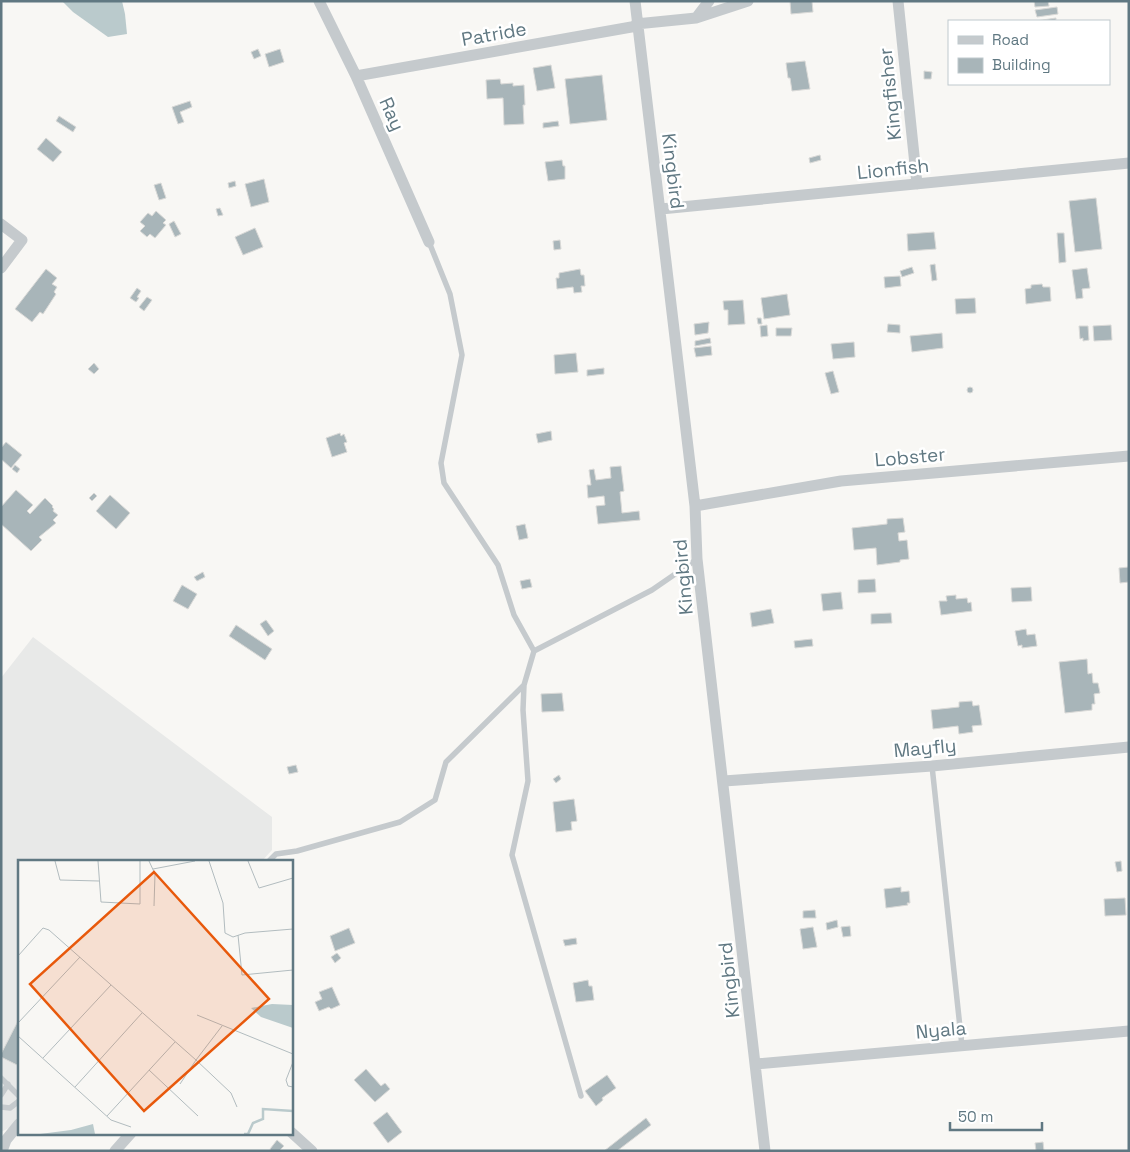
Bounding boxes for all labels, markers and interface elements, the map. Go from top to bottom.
street label: Patride [460,16,528,52]
legend [948,20,1110,85]
text: Road [992,30,1029,49]
street label: Kingfisher [873,47,907,141]
text: Building [992,55,1051,74]
street label: Ray [374,93,410,135]
street label: Kingbird [656,132,690,210]
street label: Lionfish [856,153,930,185]
street label: Lobster [874,441,946,473]
street label: Kingbird [667,538,699,616]
street label: Mayfly [893,733,957,763]
inset map [18,860,292,1134]
street label: Kingbird [713,941,745,1019]
street label: Nyala [915,1015,967,1045]
scale bar [950,1100,1042,1132]
text: 50 m [958,1107,993,1126]

